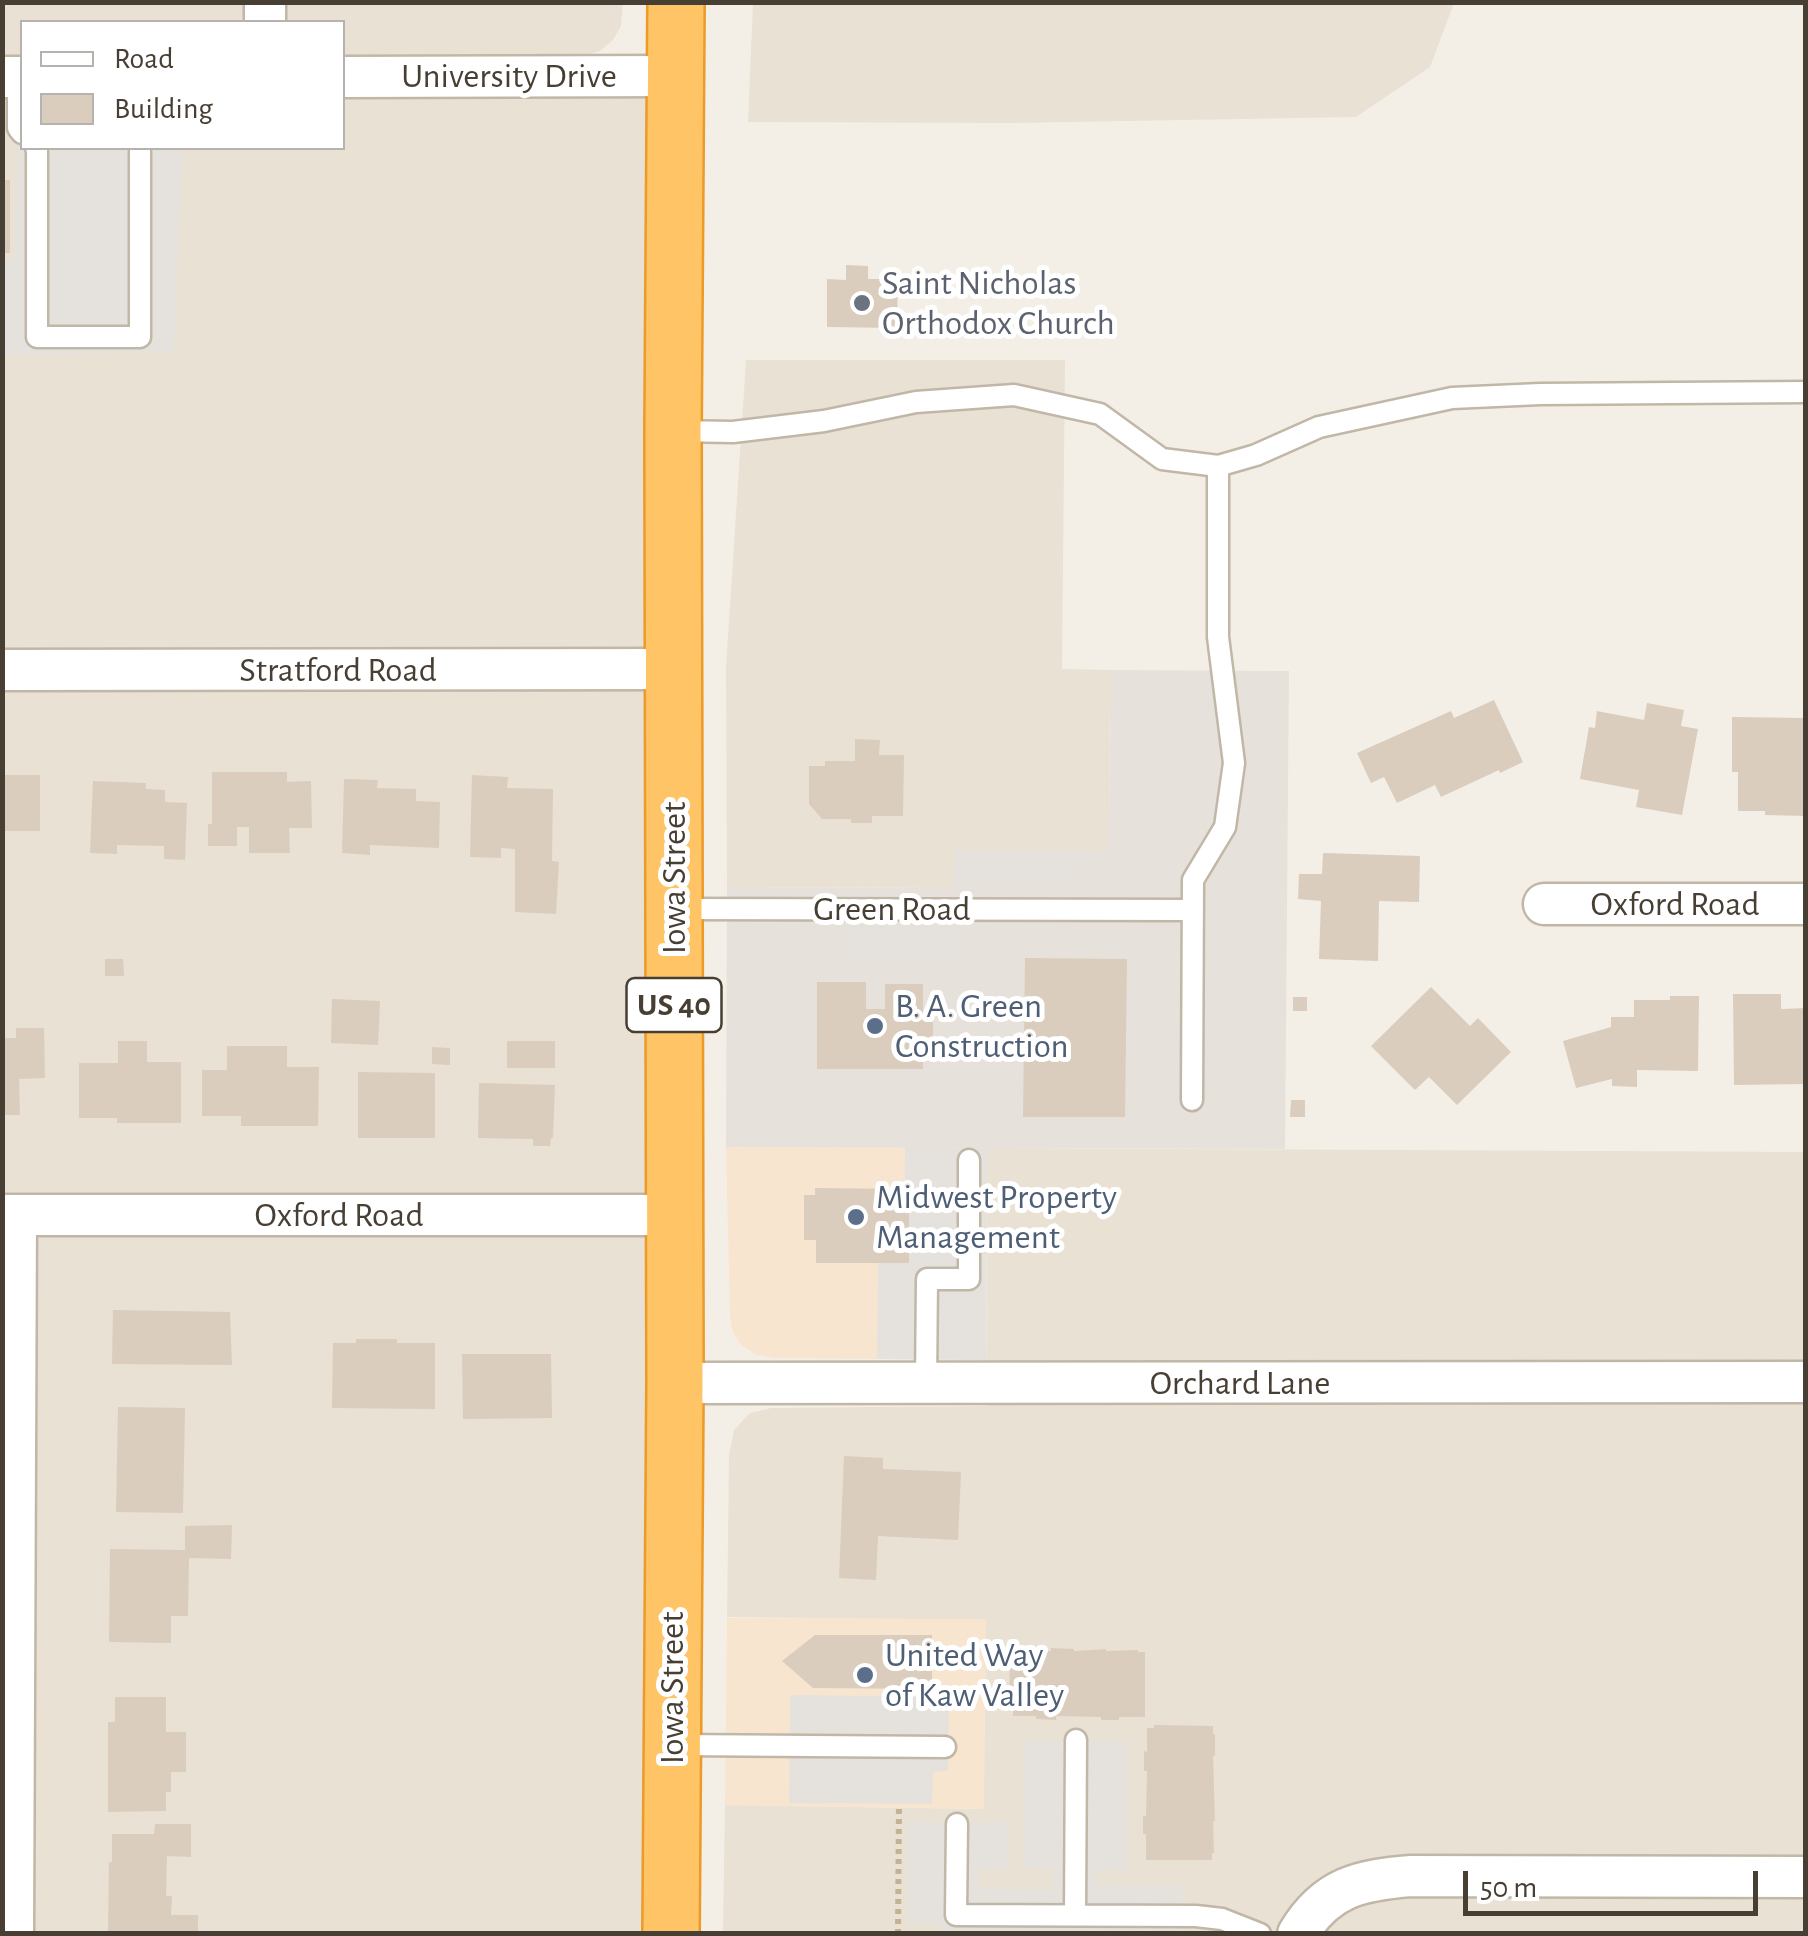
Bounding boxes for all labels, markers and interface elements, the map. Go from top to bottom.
legend [20,20,345,150]
text: Road [114,44,174,74]
street label: University Drive [401,55,617,97]
text: Building [114,94,213,124]
place label: Saint Nicholas Orthodox Church [882,262,1115,344]
marker: Saint Nicholas Orthodox Church [851,292,873,314]
street label: Stratford Road [239,649,437,691]
street label: Iowa Street [653,802,695,954]
street label: Oxford Road [1590,883,1760,925]
street label: Green Road [813,888,971,930]
road number: US 40 [626,978,722,1032]
place label: B. A. Green Construction [895,985,1069,1067]
marker: B. A. Green Construction [864,1015,886,1037]
place label: Midwest Property Management [876,1176,1117,1258]
street label: Oxford Road [254,1194,424,1236]
marker: Midwest Property Management [845,1206,867,1228]
street label: Orchard Lane [1150,1362,1330,1404]
street label: Iowa Street [651,1612,693,1764]
place label: United Way of Kaw Valley [885,1634,1064,1716]
marker: United Way of Kaw Valley [854,1664,876,1686]
scale bar [1468,1851,1763,1913]
text: 50 m [1480,1873,1537,1903]

